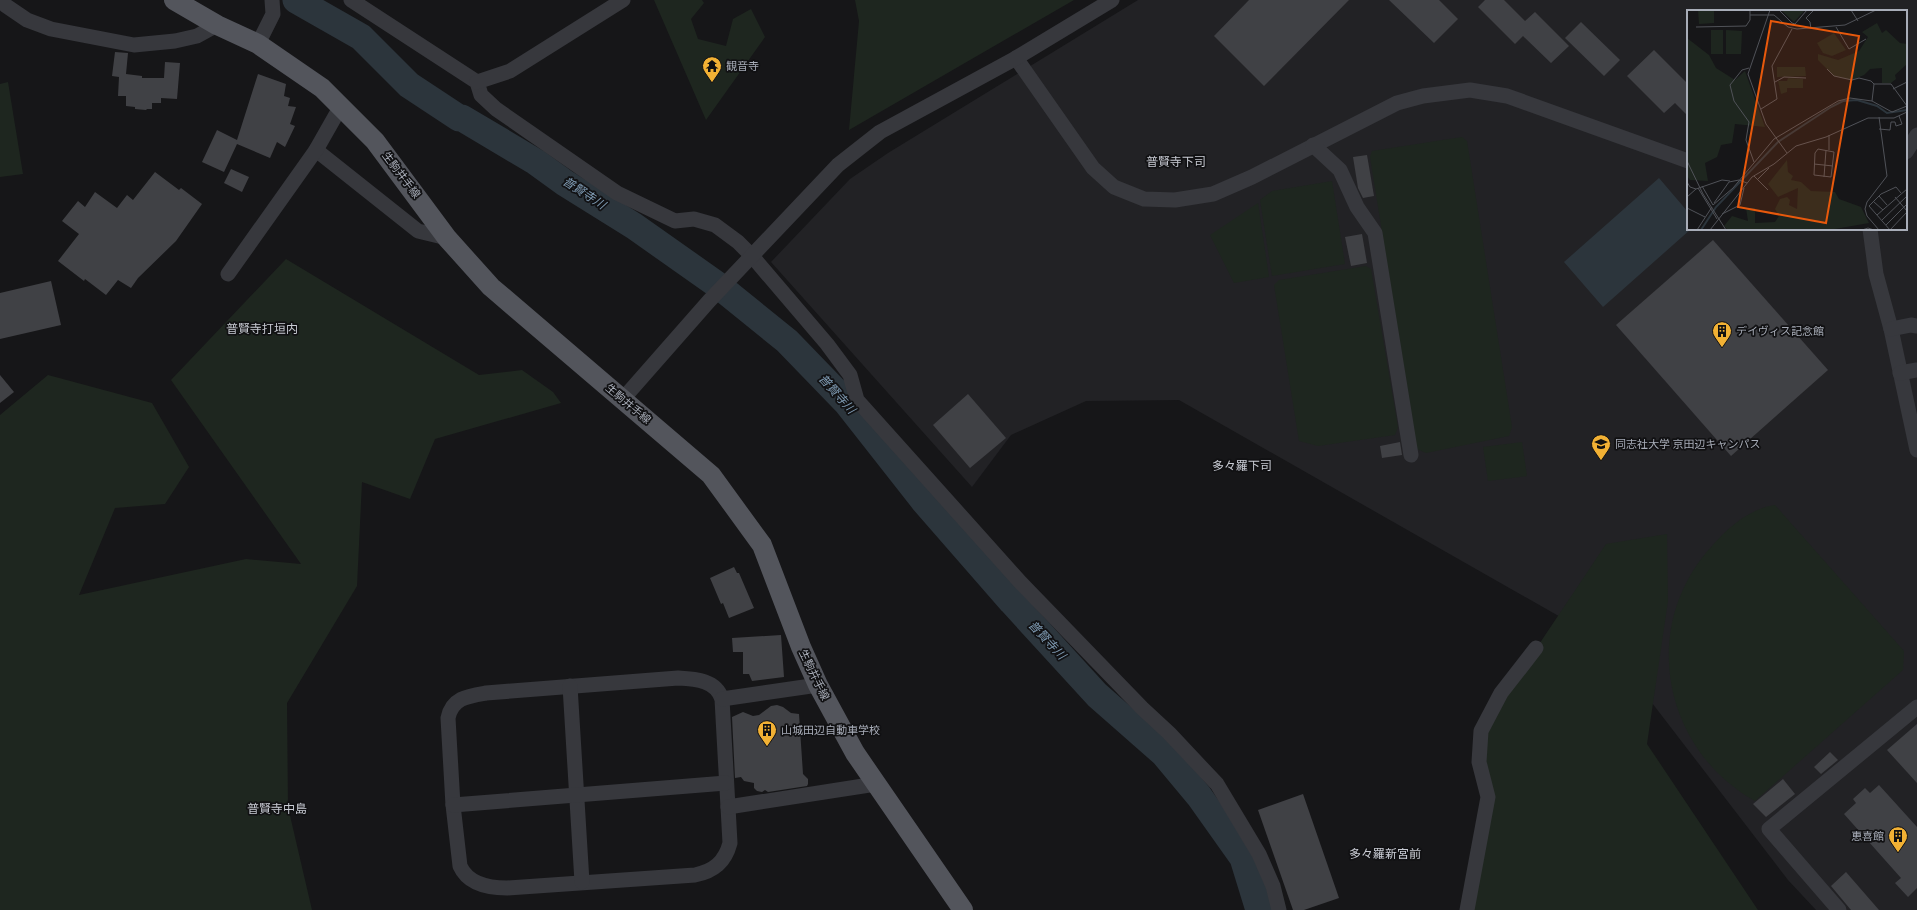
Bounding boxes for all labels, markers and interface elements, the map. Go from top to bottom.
inset map [1687,10,1907,230]
temple icon: 観音寺 [701,55,723,83]
place label: 観音寺 [726,60,759,73]
street label: 生駒井手線 [379,149,423,201]
district label: 普賢寺下司 [1146,155,1206,169]
water label: 普賢寺川 [560,174,610,213]
building icon: デイヴィス記念館 [1711,320,1733,348]
district label: 普賢寺打垣内 [226,322,298,336]
place label: デイヴィス記念館 [1736,325,1824,338]
water label: 普賢寺川 [816,371,860,418]
street label: 生駒井手線 [603,381,653,427]
school or university icon: 同志社大学 京田辺キャンパス [1590,433,1612,461]
place label: 同志社大学 京田辺キャンパス [1615,438,1761,451]
district label: 多々羅下司 [1212,459,1272,473]
water label: 普賢寺川 [1026,618,1070,664]
street label: 生駒井手線 [796,647,832,703]
building icon: 山城田辺自動車学校 [756,719,778,747]
place label: 山城田辺自動車学校 [781,724,880,737]
district label: 普賢寺中島 [247,802,307,816]
building icon: 恵喜館 [1887,825,1909,853]
place label: 恵喜館 [1851,830,1884,843]
district label: 多々羅新宮前 [1349,847,1421,861]

